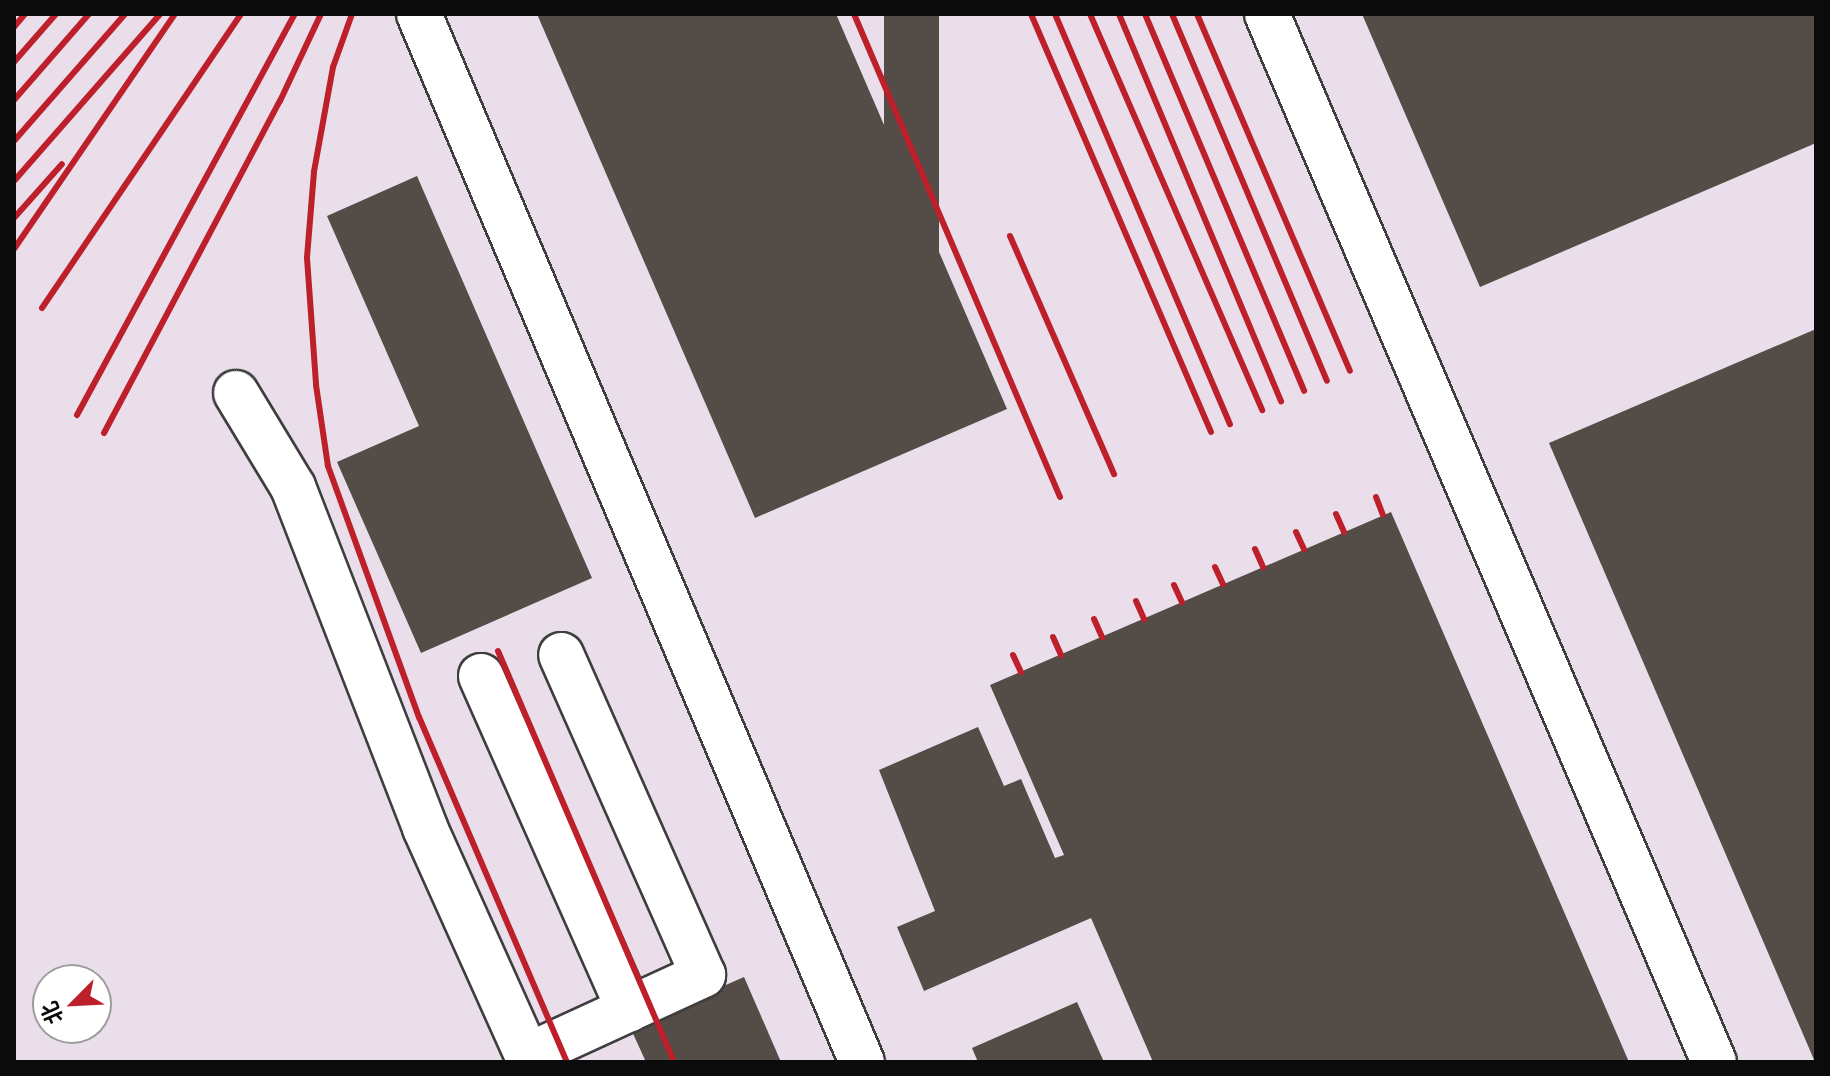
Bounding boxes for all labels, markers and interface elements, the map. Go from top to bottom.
north arrow [32,964,112,1044]
text: 北 [35,997,69,1029]

